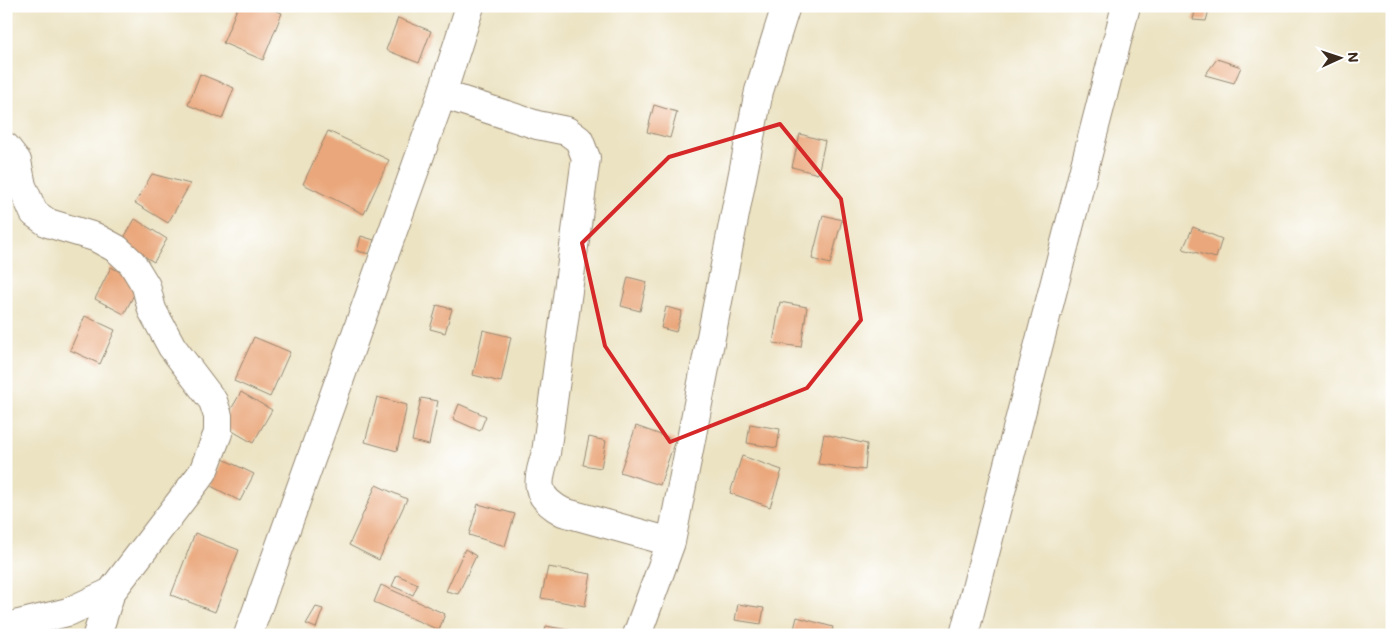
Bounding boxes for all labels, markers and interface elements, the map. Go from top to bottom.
north arrow [1316,32,1366,82]
text: N [1344,51,1363,63]

